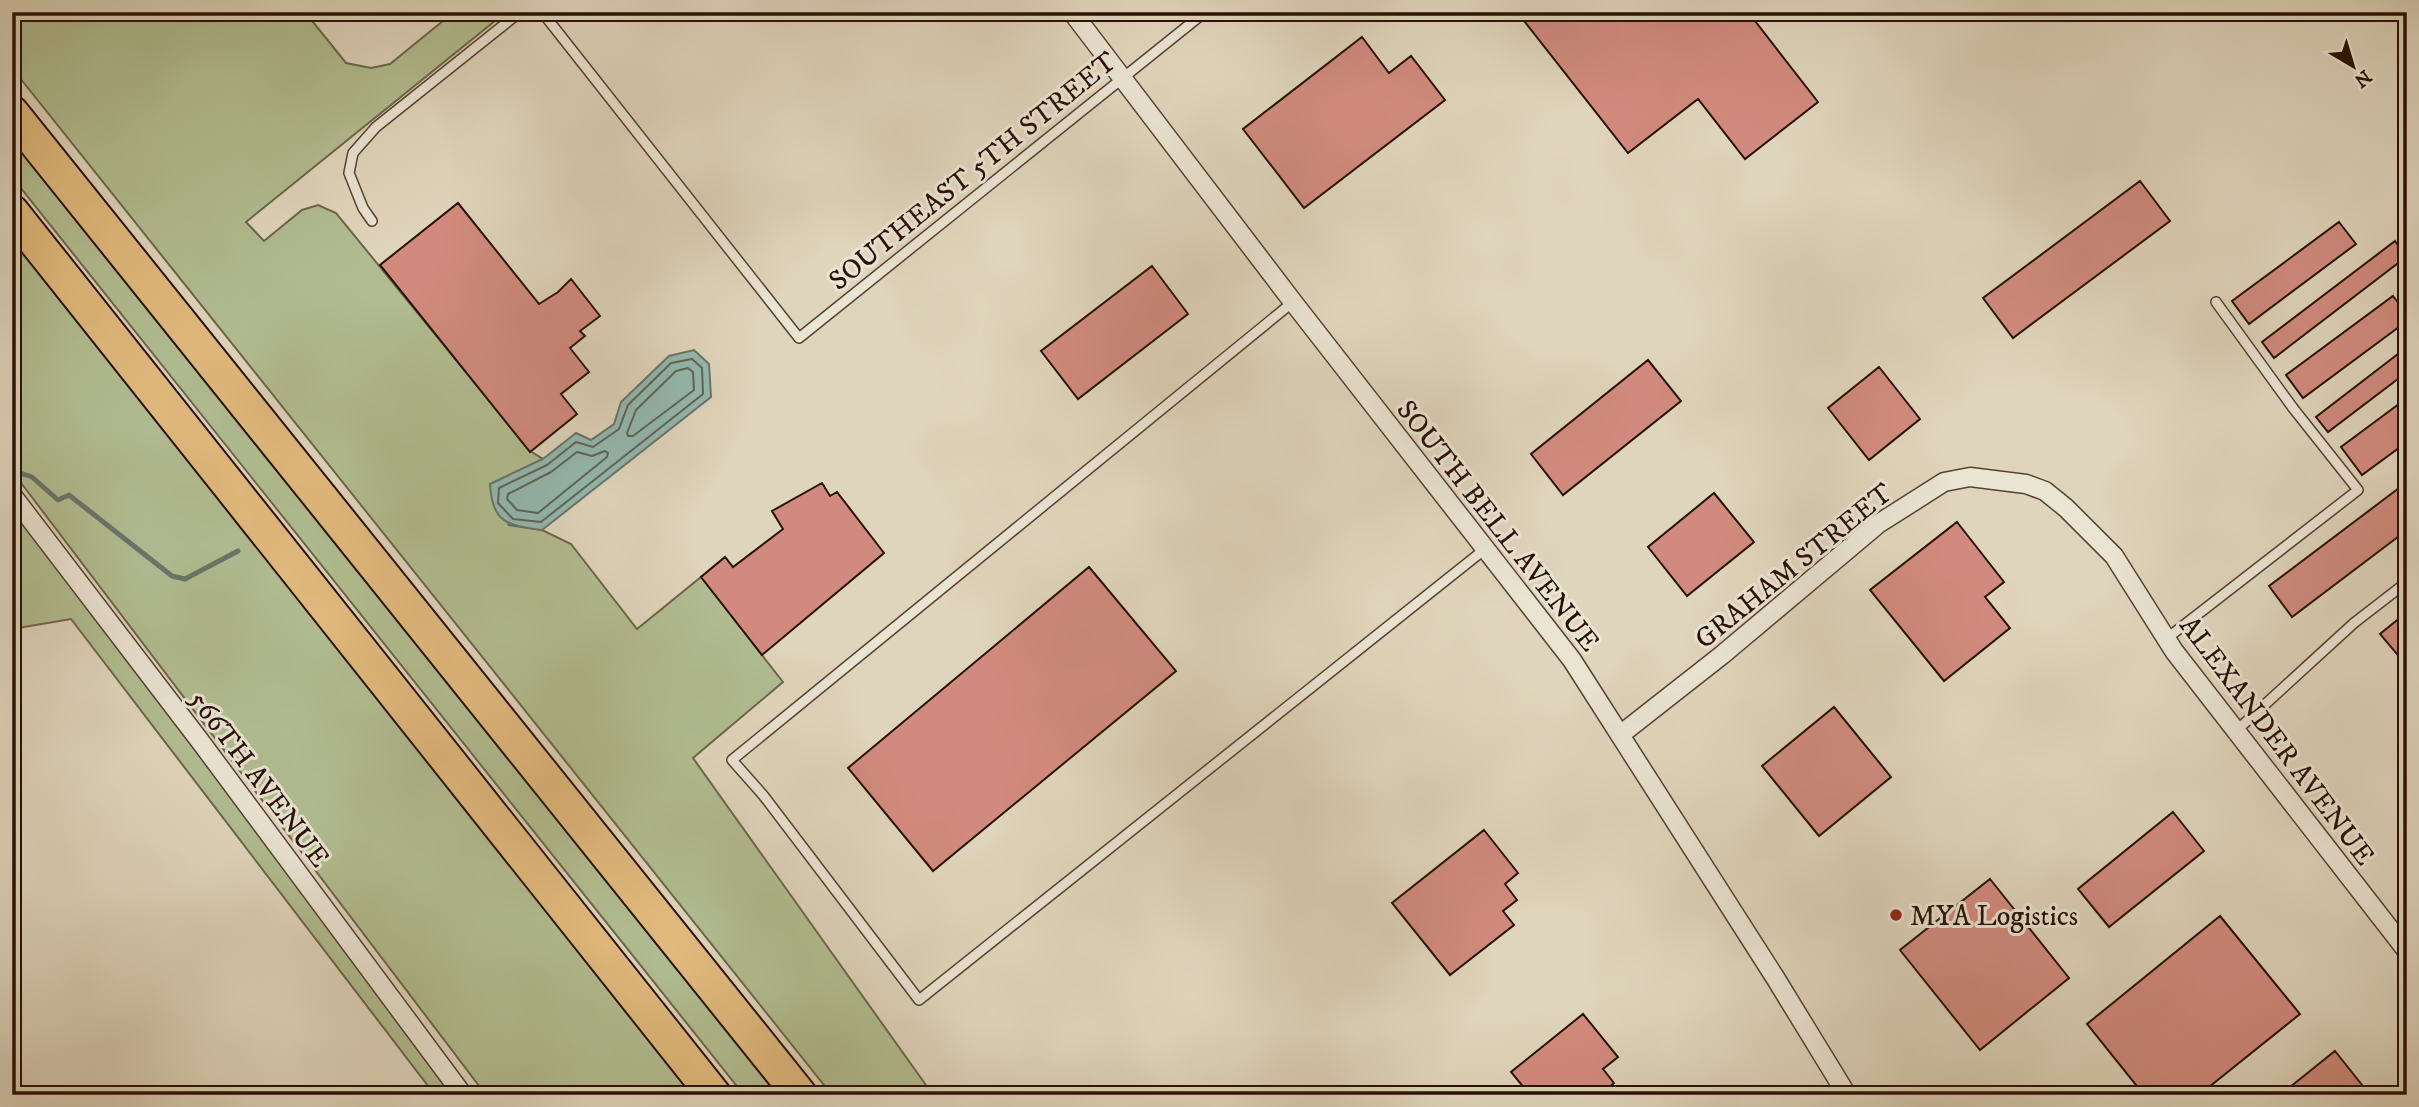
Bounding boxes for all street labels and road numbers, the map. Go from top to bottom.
street label: SOUTHEAST 5TH STREET [822,44,1124,298]
street label: SOUTH BELL AVENUE [1389,393,1607,659]
street label: GRAHAM STREET [1688,476,1900,657]
street label: ALEXANDER AVENUE [2172,609,2382,872]
street label: 566TH AVENUE [181,683,337,874]

